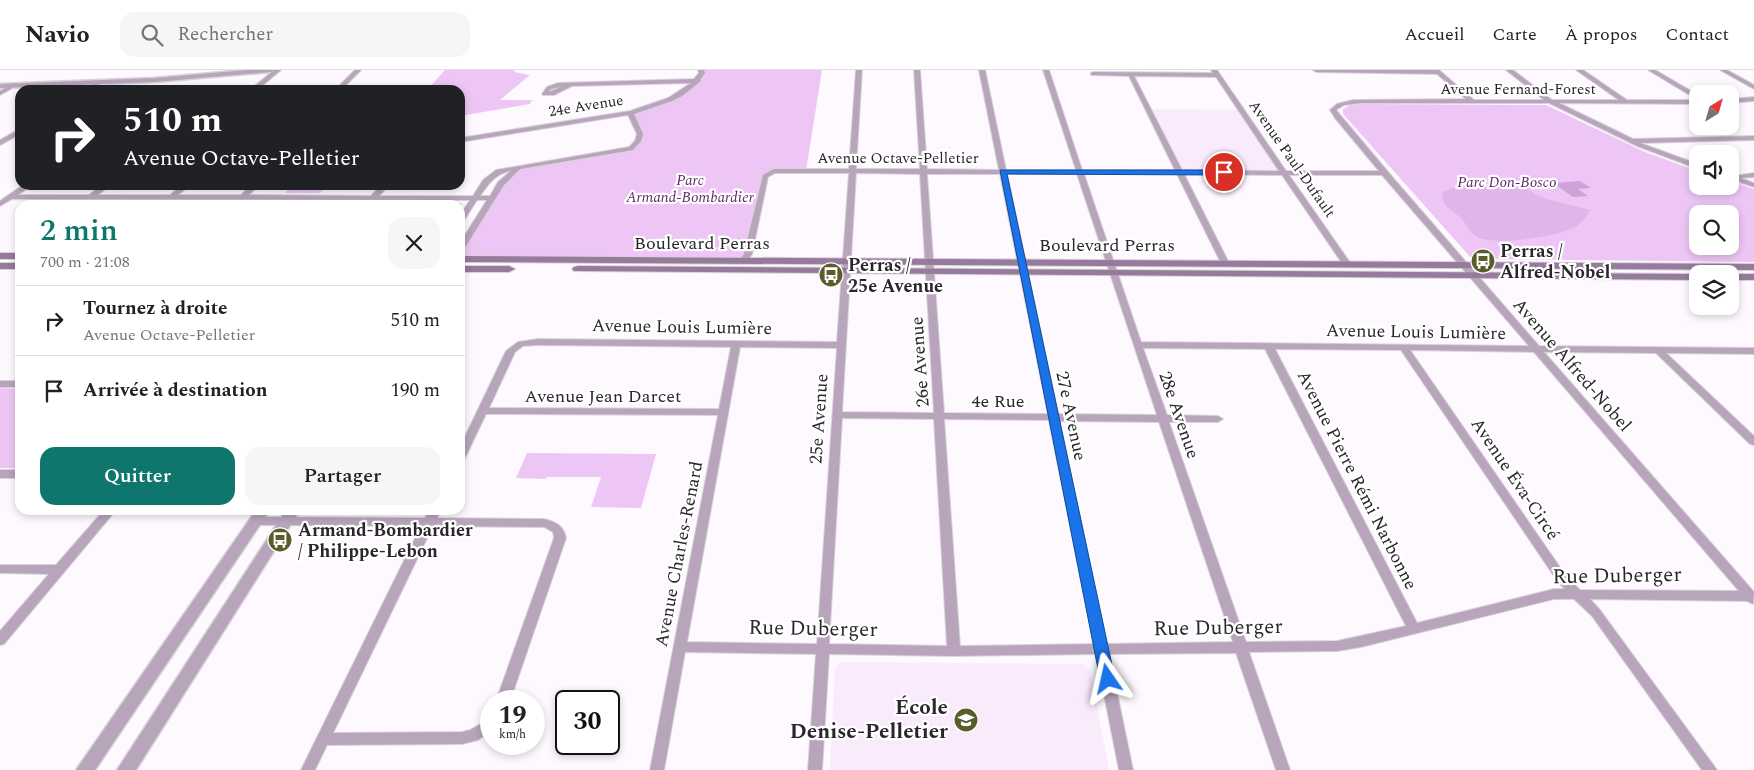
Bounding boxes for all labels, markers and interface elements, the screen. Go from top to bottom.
search box [120,12,470,57]
text: Navio [25,17,90,53]
text: Rechercher [178,20,273,49]
icon: search [138,21,166,49]
text: Accueil [1404,21,1465,48]
text: Carte [1493,21,1537,48]
text: À propos [1565,21,1638,48]
text: Contact [1666,21,1729,48]
street label: Avenue Fernand-Forest [1440,78,1596,101]
north arrow [1689,85,1739,135]
map controls [1689,85,1739,315]
street label: 24e Avenue [547,89,625,123]
text: 510 m [123,94,222,147]
street label: Avenue Paul-Dufault [1243,95,1341,223]
icon: right [40,105,105,170]
text: Avenue Octave-Pelletier [123,142,360,175]
button: sound [1689,145,1739,195]
street label: Avenue Octave-Pelletier [817,147,979,170]
pin [1203,151,1245,193]
icon: arrive [1210,158,1238,186]
park label: Parc Armand-Bombardier [625,169,755,209]
park label: Parc Don-Bosco [1457,171,1557,194]
button: search [1689,205,1739,255]
text: 2 min [40,208,118,254]
button: close [388,217,440,269]
street label: Boulevard Perras [634,230,770,257]
street label: Boulevard Perras [1039,232,1175,259]
place label: Perras / Alfred-Nobel [1500,238,1610,286]
bus stop icon: Perras / Alfred-Nobel [1470,248,1496,274]
text: 700 m · 21:08 [40,250,130,274]
place label: Perras / 25e Avenue [848,252,943,300]
bus stop icon: Perras / 25e Avenue [818,262,844,288]
button: layers [1689,265,1739,315]
street label: Avenue Alfred-Nobel [1506,292,1638,438]
text: Tournez à droite [83,294,227,323]
text: 510 m [390,306,440,335]
icon: right [40,307,68,335]
street label: Avenue Louis Lumière [592,312,772,342]
street label: 26e Avenue [903,316,937,408]
street label: Avenue Louis Lumière [1326,317,1506,347]
text: Avenue Octave-Pelletier [83,323,255,347]
street label: Avenue Pierre Rémi Narbonne [1290,366,1424,594]
street label: 28e Avenue [1151,368,1207,462]
street label: 27e Avenue [1048,369,1094,463]
street label: 25e Avenue [802,373,836,465]
text: Arrivée à destination [83,376,267,405]
text: 190 m [390,376,440,405]
icon: arrive [40,377,68,405]
street label: Avenue Jean Darcet [525,383,681,410]
street label: 4e Rue [972,388,1024,415]
street label: Avenue Éva-Circé [1464,412,1566,546]
button: Quitter [40,447,235,505]
button: Partager [245,447,440,505]
street label: Avenue Charles-Renard [648,459,710,649]
place label: Armand-Bombardier / Philippe-Lebon [298,517,473,565]
bus stop icon: Armand-Bombardier / Philippe-Lebon [267,527,293,553]
street label: Rue Duberger [1552,559,1682,593]
street label: Rue Duberger [1153,611,1283,645]
street label: Rue Duberger [748,612,878,646]
position arrow [1081,652,1133,704]
speed limit sign: 30 [555,690,620,755]
place label: École Denise-Pelletier [790,692,948,748]
text: 19 [498,697,527,735]
school or university icon: École Denise-Pelletier [953,707,979,733]
text: km/h [499,725,526,744]

